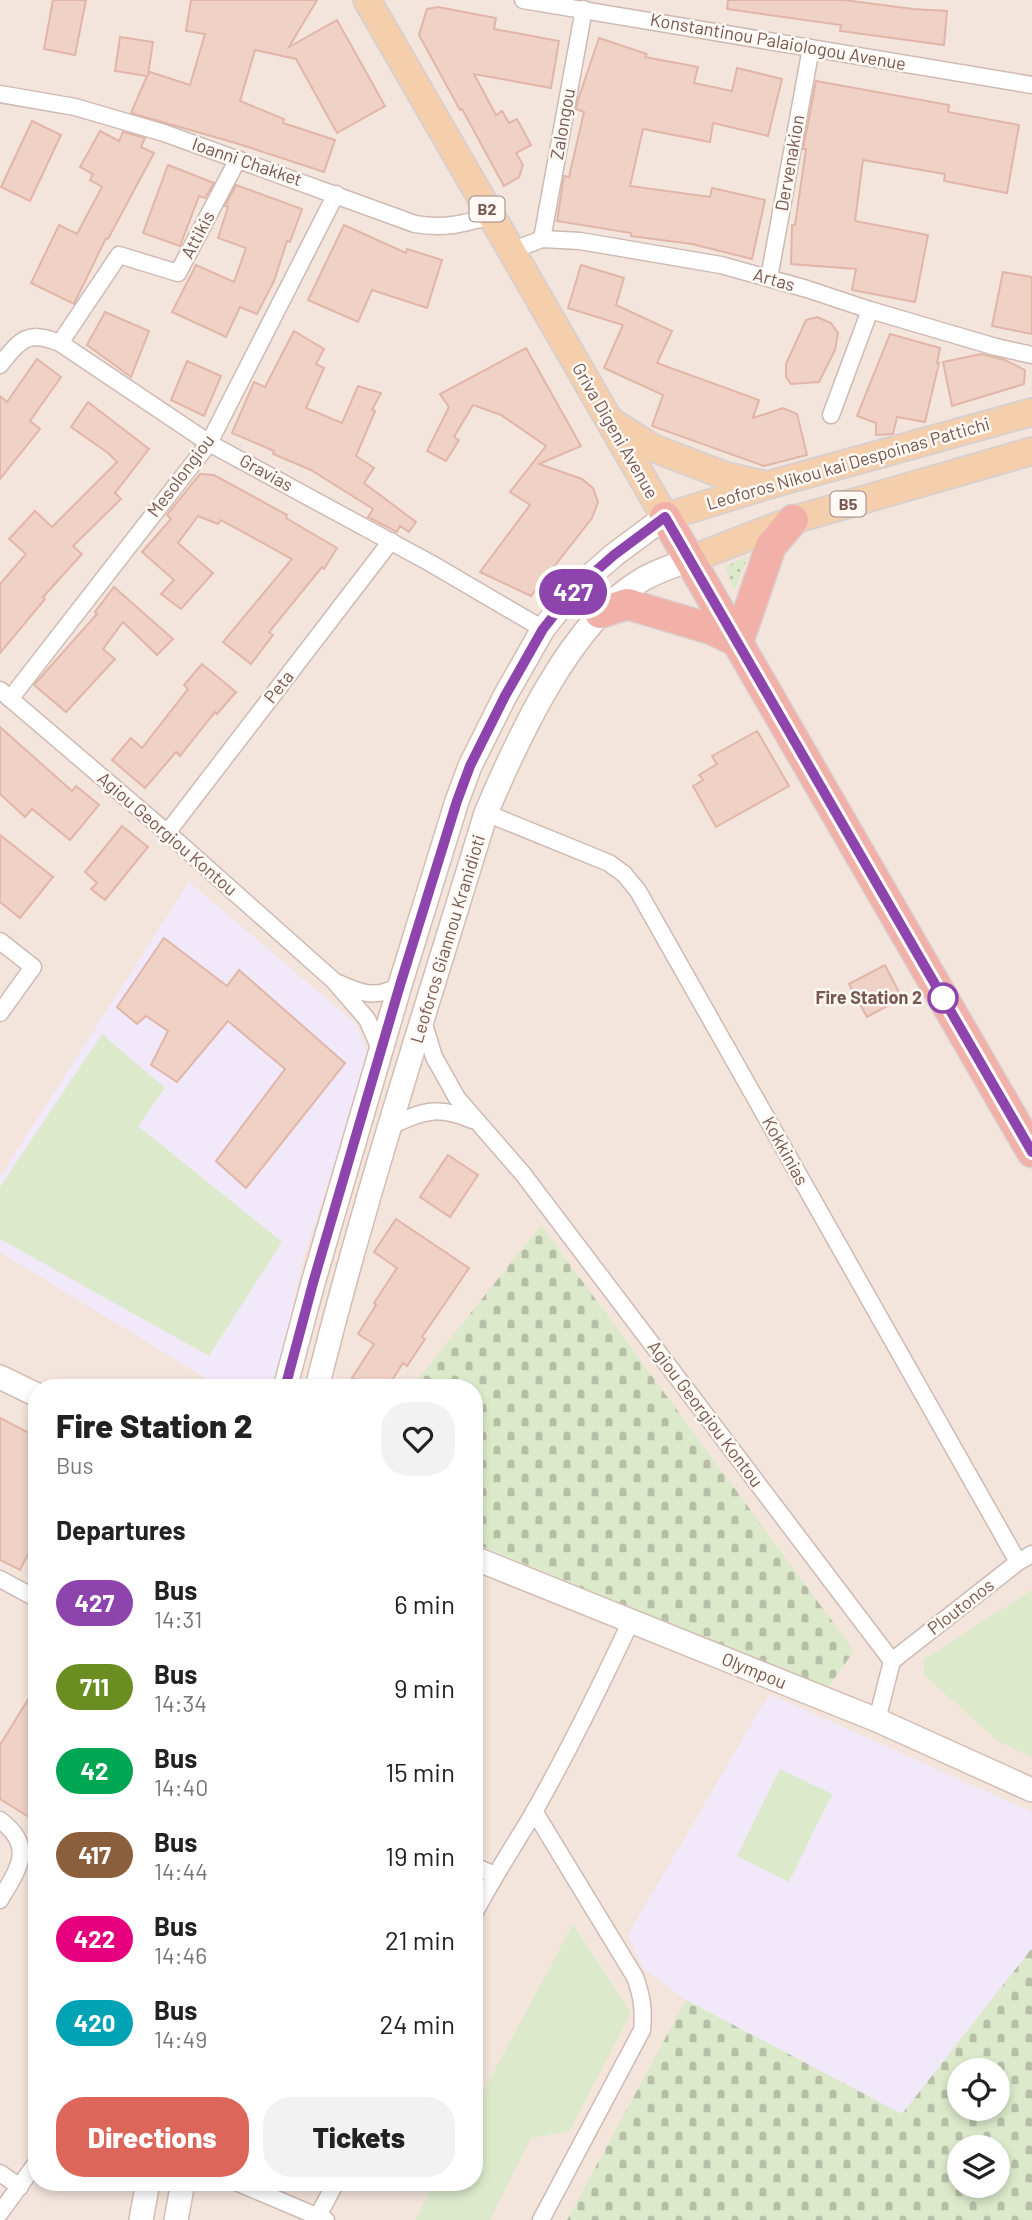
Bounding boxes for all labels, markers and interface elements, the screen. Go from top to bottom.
street label: Konstantinou Palaiologou Avenue [648,8,908,74]
street label: Zalongou [545,87,579,161]
street label: Dervenakion [770,113,808,213]
street label: Ioanni Chakket [189,132,305,190]
road number: B2 [470,196,504,222]
street label: Attikis [176,207,219,262]
street label: Artas [751,263,798,295]
street label: Griva Digeni Avenue [568,359,664,502]
street label: Leoforos Nikou kai Despoinas Pattichi [703,412,992,514]
street label: Mesolongiou [142,430,219,521]
street label: Gravias [236,449,297,496]
road number: B5 [830,491,866,516]
line badge: 427 [533,569,613,615]
text: 427 [553,577,593,606]
street label: Peta [259,666,298,707]
street label: Agiou Georgiou Kontou [93,767,242,900]
street label: Leoforos Giannou Kranidioti [405,832,489,1046]
marker: Fire Station 2 [928,983,958,1013]
place label: Fire Station 2 [815,986,922,1008]
street label: Kokkinias [758,1112,814,1189]
street label: Agiou Georgiou Kontou [643,1336,768,1491]
button: heart [381,1402,455,1476]
text: Fire Station 2 [56,1405,253,1445]
text: Bus [56,1451,94,1479]
text: Departures [56,1514,186,1545]
street label: Ploutonos [923,1573,998,1639]
text: Bus [154,1574,197,1605]
text: 427 [75,1588,114,1617]
text: 6 min [394,1588,455,1619]
text: 14:31 [154,1605,202,1633]
street label: Olympou [719,1647,790,1693]
text: Bus [154,1658,197,1689]
text: 711 [80,1672,109,1701]
text: 9 min [394,1672,455,1703]
text: 14:34 [154,1689,207,1717]
text: Bus [154,1742,197,1773]
text: 42 [81,1756,108,1785]
text: 15 min [385,1756,455,1787]
text: 14:40 [154,1773,208,1801]
text: Bus [154,1826,197,1857]
text: 417 [78,1840,111,1869]
text: 19 min [385,1840,455,1871]
text: 14:44 [154,1857,208,1885]
text: Bus [154,1910,197,1941]
text: 422 [74,1924,115,1953]
text: 21 min [385,1924,455,1955]
text: 14:46 [154,1941,207,1969]
text: Bus [154,1994,197,2025]
text: 420 [74,2008,115,2037]
text: 24 min [379,2008,455,2039]
text: 14:49 [154,2025,207,2053]
map controls [947,2058,1010,2198]
button: locate [947,2058,1010,2121]
button: Directions [56,2097,249,2177]
button: Tickets [263,2097,455,2177]
button: layers [947,2135,1010,2198]

